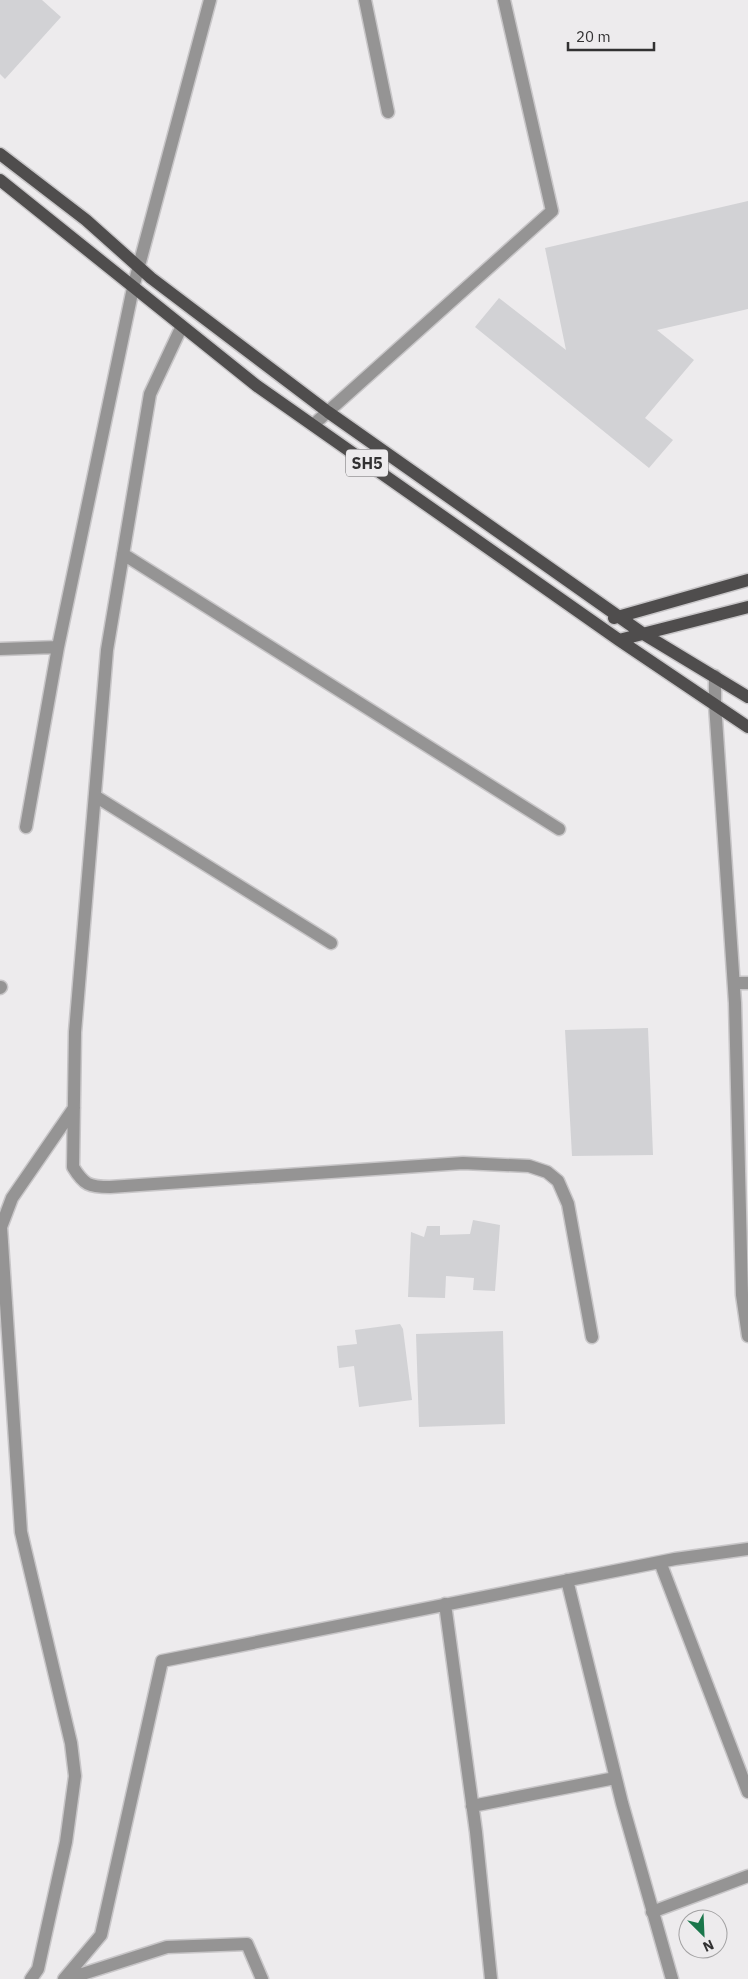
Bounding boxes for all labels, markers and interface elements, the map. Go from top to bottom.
scale bar [568,20,654,52]
text: 20 m [576,27,611,46]
road number: SH5 [346,449,388,476]
north arrow [678,1909,728,1959]
text: N [700,1936,717,1956]

